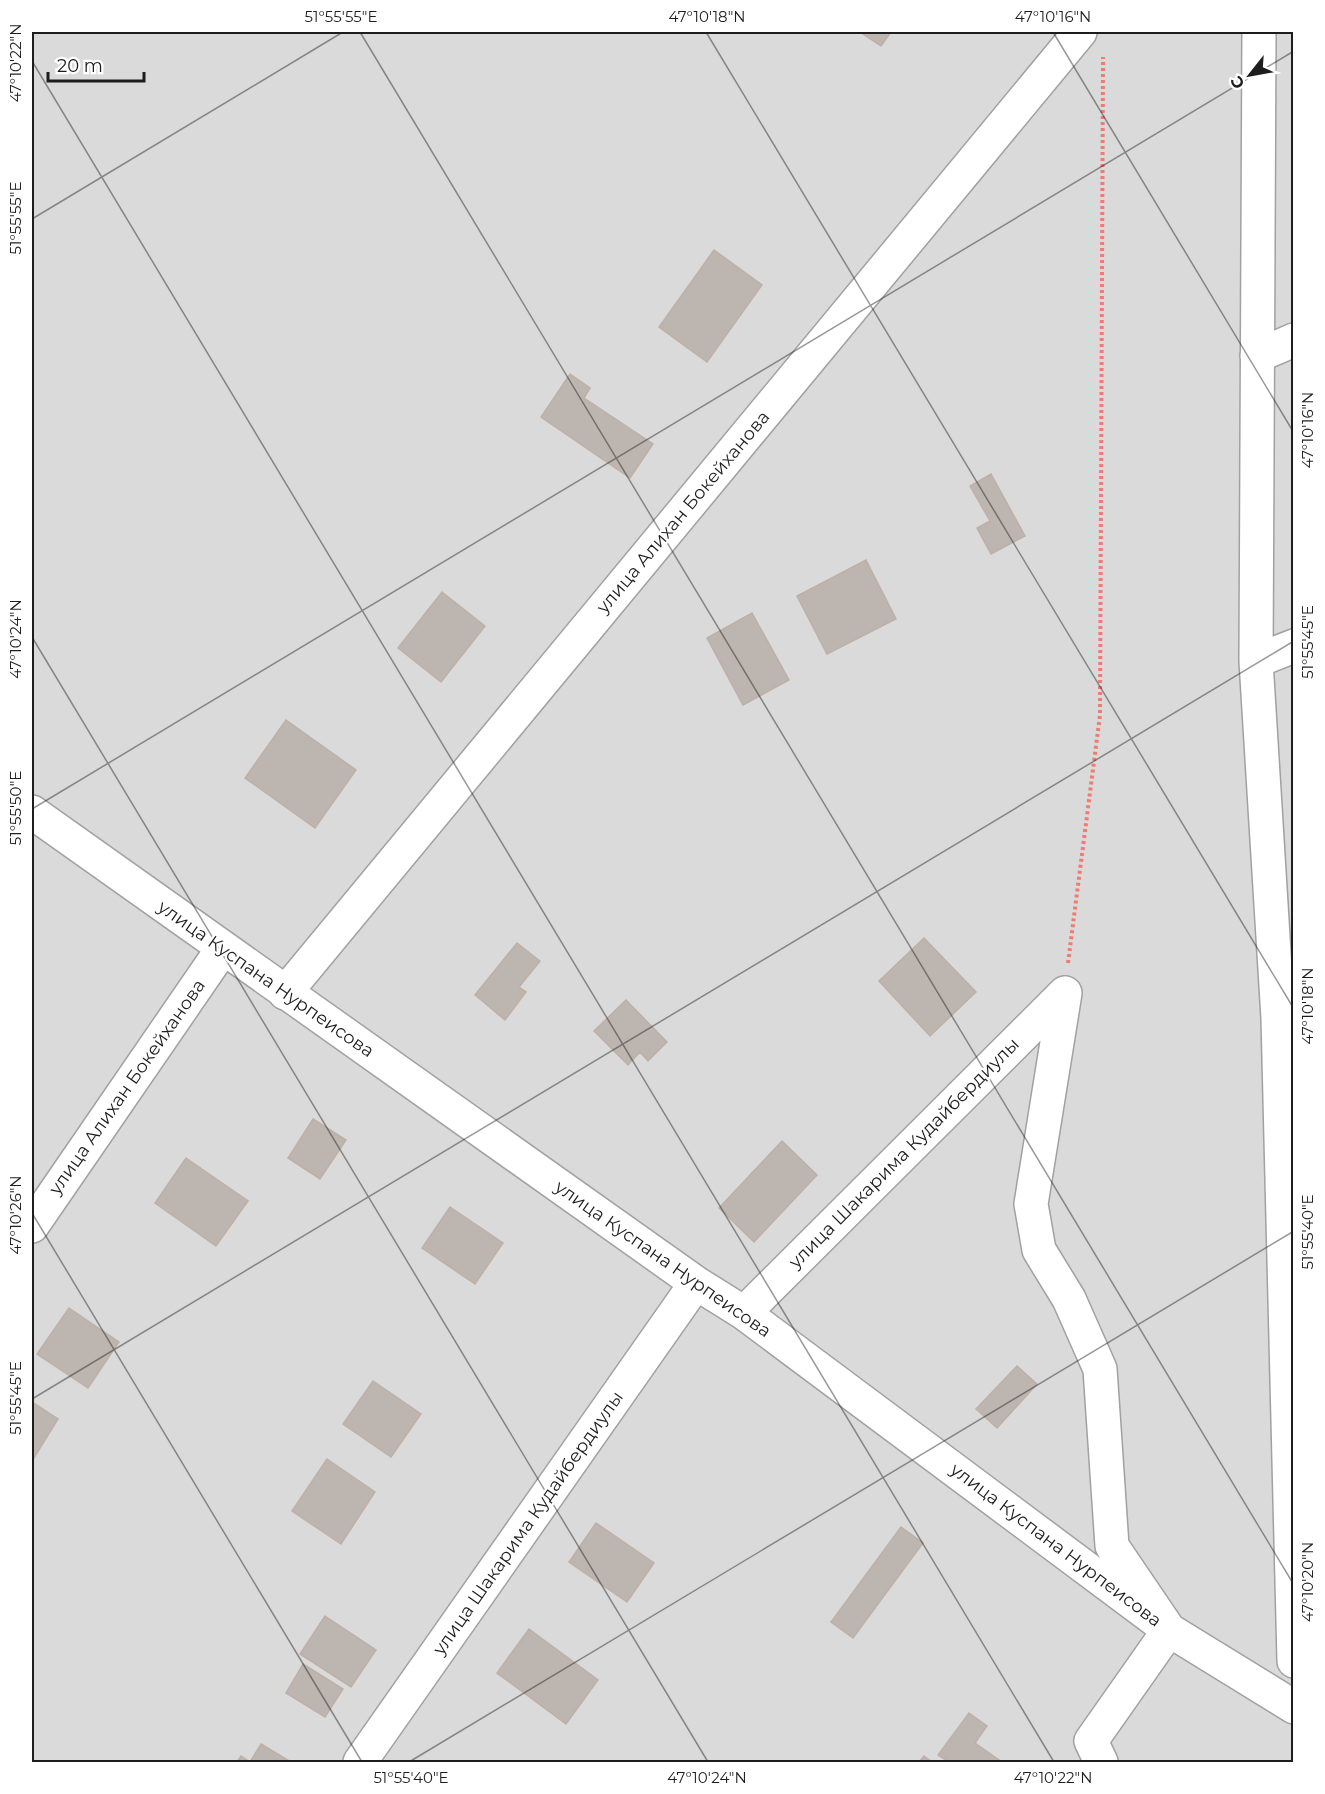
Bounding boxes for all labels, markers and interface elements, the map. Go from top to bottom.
text: 51°55'55"E [305,7,377,26]
text: 47°10'18"N [669,7,746,26]
text: 47°10'16"N [1015,7,1091,26]
text: 47°10'22"N [6,24,25,102]
scale bar [48,45,144,83]
north arrow [1220,45,1280,105]
text: 20 m [57,55,103,77]
text: С [1226,72,1249,92]
text: 51°55'55"E [6,182,25,254]
text: 47°10'16"N [1298,392,1317,468]
street label: улица Алихан Бокейханова [591,406,774,619]
text: 47°10'24"N [6,599,25,679]
text: 51°55'45"E [1298,605,1317,679]
text: 51°55'50"E [6,771,25,845]
street label: улица Куспана Нурпеисова [153,895,378,1062]
text: 47°10'18"N [1298,968,1317,1045]
street label: улица Алихан Бокейханова [44,975,210,1200]
street label: улица Шакарима Кудайбердиулы [783,1033,1024,1274]
text: 47°10'26"N [6,1175,25,1255]
street label: улица Куспана Нурпеисова [550,1175,775,1342]
text: 51°55'40"E [1298,1194,1317,1270]
text: 51°55'45"E [6,1361,25,1435]
street label: улица Шакарима Кудайбердиулы [428,1387,628,1660]
street label: улица Куспана Нурпеисова [945,1458,1166,1632]
text: 47°10'20"N [1298,1542,1317,1622]
text: 51°55'40"E [373,1768,449,1787]
text: 47°10'24"N [667,1768,747,1787]
text: 47°10'22"N [1014,1768,1092,1787]

